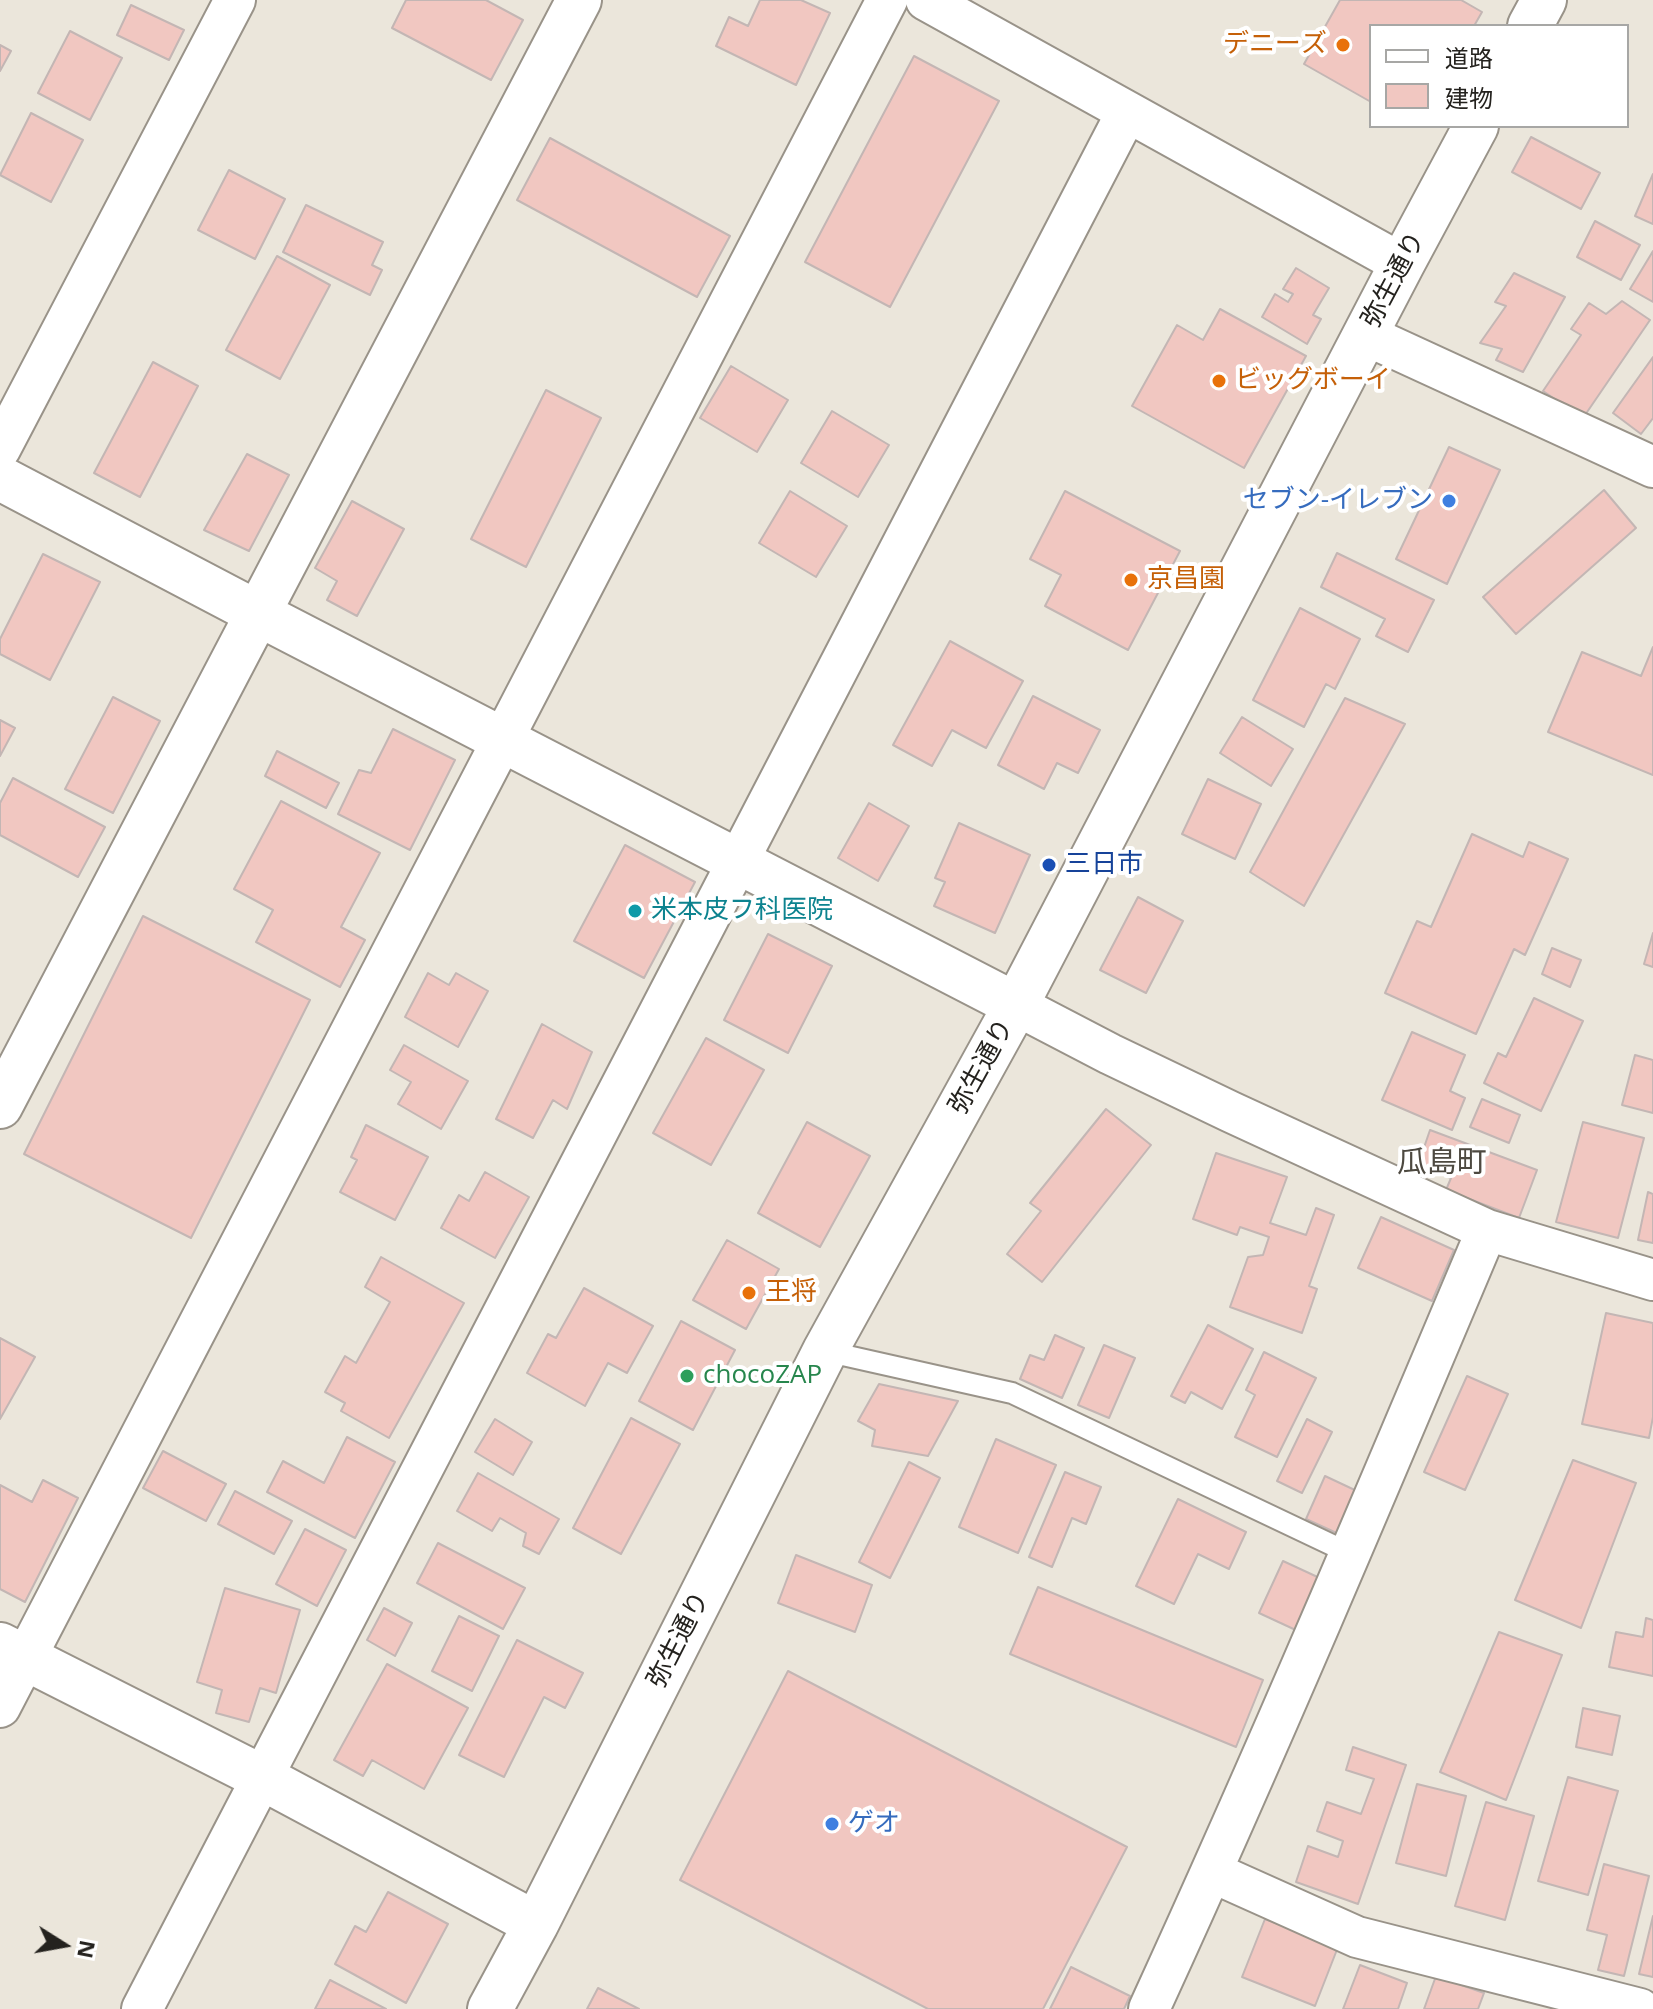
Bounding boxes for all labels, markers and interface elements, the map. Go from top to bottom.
legend [1369,24,1629,128]
place label: デニーズ [1223,29,1327,61]
marker: デニーズ [1334,36,1352,54]
text: 道路 [1445,41,1493,74]
text: 建物 [1445,81,1493,114]
street label: 弥生通り [1356,227,1432,333]
place label: ビッグボーイ [1235,365,1391,397]
marker: ビッグボーイ [1210,372,1228,390]
place label: セブン-イレブン [1243,485,1433,517]
marker: セブン-イレブン [1440,492,1458,510]
place label: 京昌園 [1147,564,1225,596]
marker: 京昌園 [1122,571,1140,589]
place label: 三日市 [1065,849,1143,881]
marker: 三日市 [1040,856,1058,874]
place label: 米本皮フ科医院 [651,895,833,927]
marker: 米本皮フ科医院 [626,902,644,920]
street label: 弥生通り [943,1014,1021,1120]
district label: 瓜島町 [1397,1145,1487,1181]
place label: 王将 [765,1277,817,1309]
marker: 王将 [740,1284,758,1302]
place label: chocoZAP [703,1360,822,1392]
marker: chocoZAP [678,1367,696,1385]
street label: 弥生通り [641,1587,717,1693]
place label: ゲオ [848,1808,900,1840]
marker: ゲオ [823,1815,841,1833]
north arrow [24,1905,104,1985]
text: N [71,1938,104,1961]

